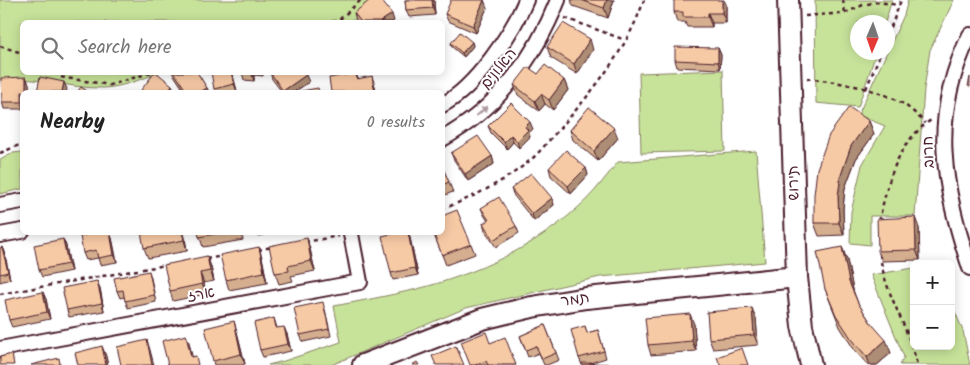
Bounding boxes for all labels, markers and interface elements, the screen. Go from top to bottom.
north arrow [850,15,895,60]
search box [20,20,445,75]
text: Search here [78,33,172,63]
icon: search [38,34,66,62]
street label: האלונים [475,43,523,95]
text: Nearby [40,106,105,139]
one-way arrow [476,106,489,117]
text: 0 results [367,110,425,135]
street label: חרוב [916,135,942,169]
street label: תירוש [781,165,807,201]
map controls [910,260,955,350]
button: + [910,260,955,305]
street label: ארז [185,281,217,309]
street label: תמר [559,286,591,314]
button: − [910,305,955,350]

